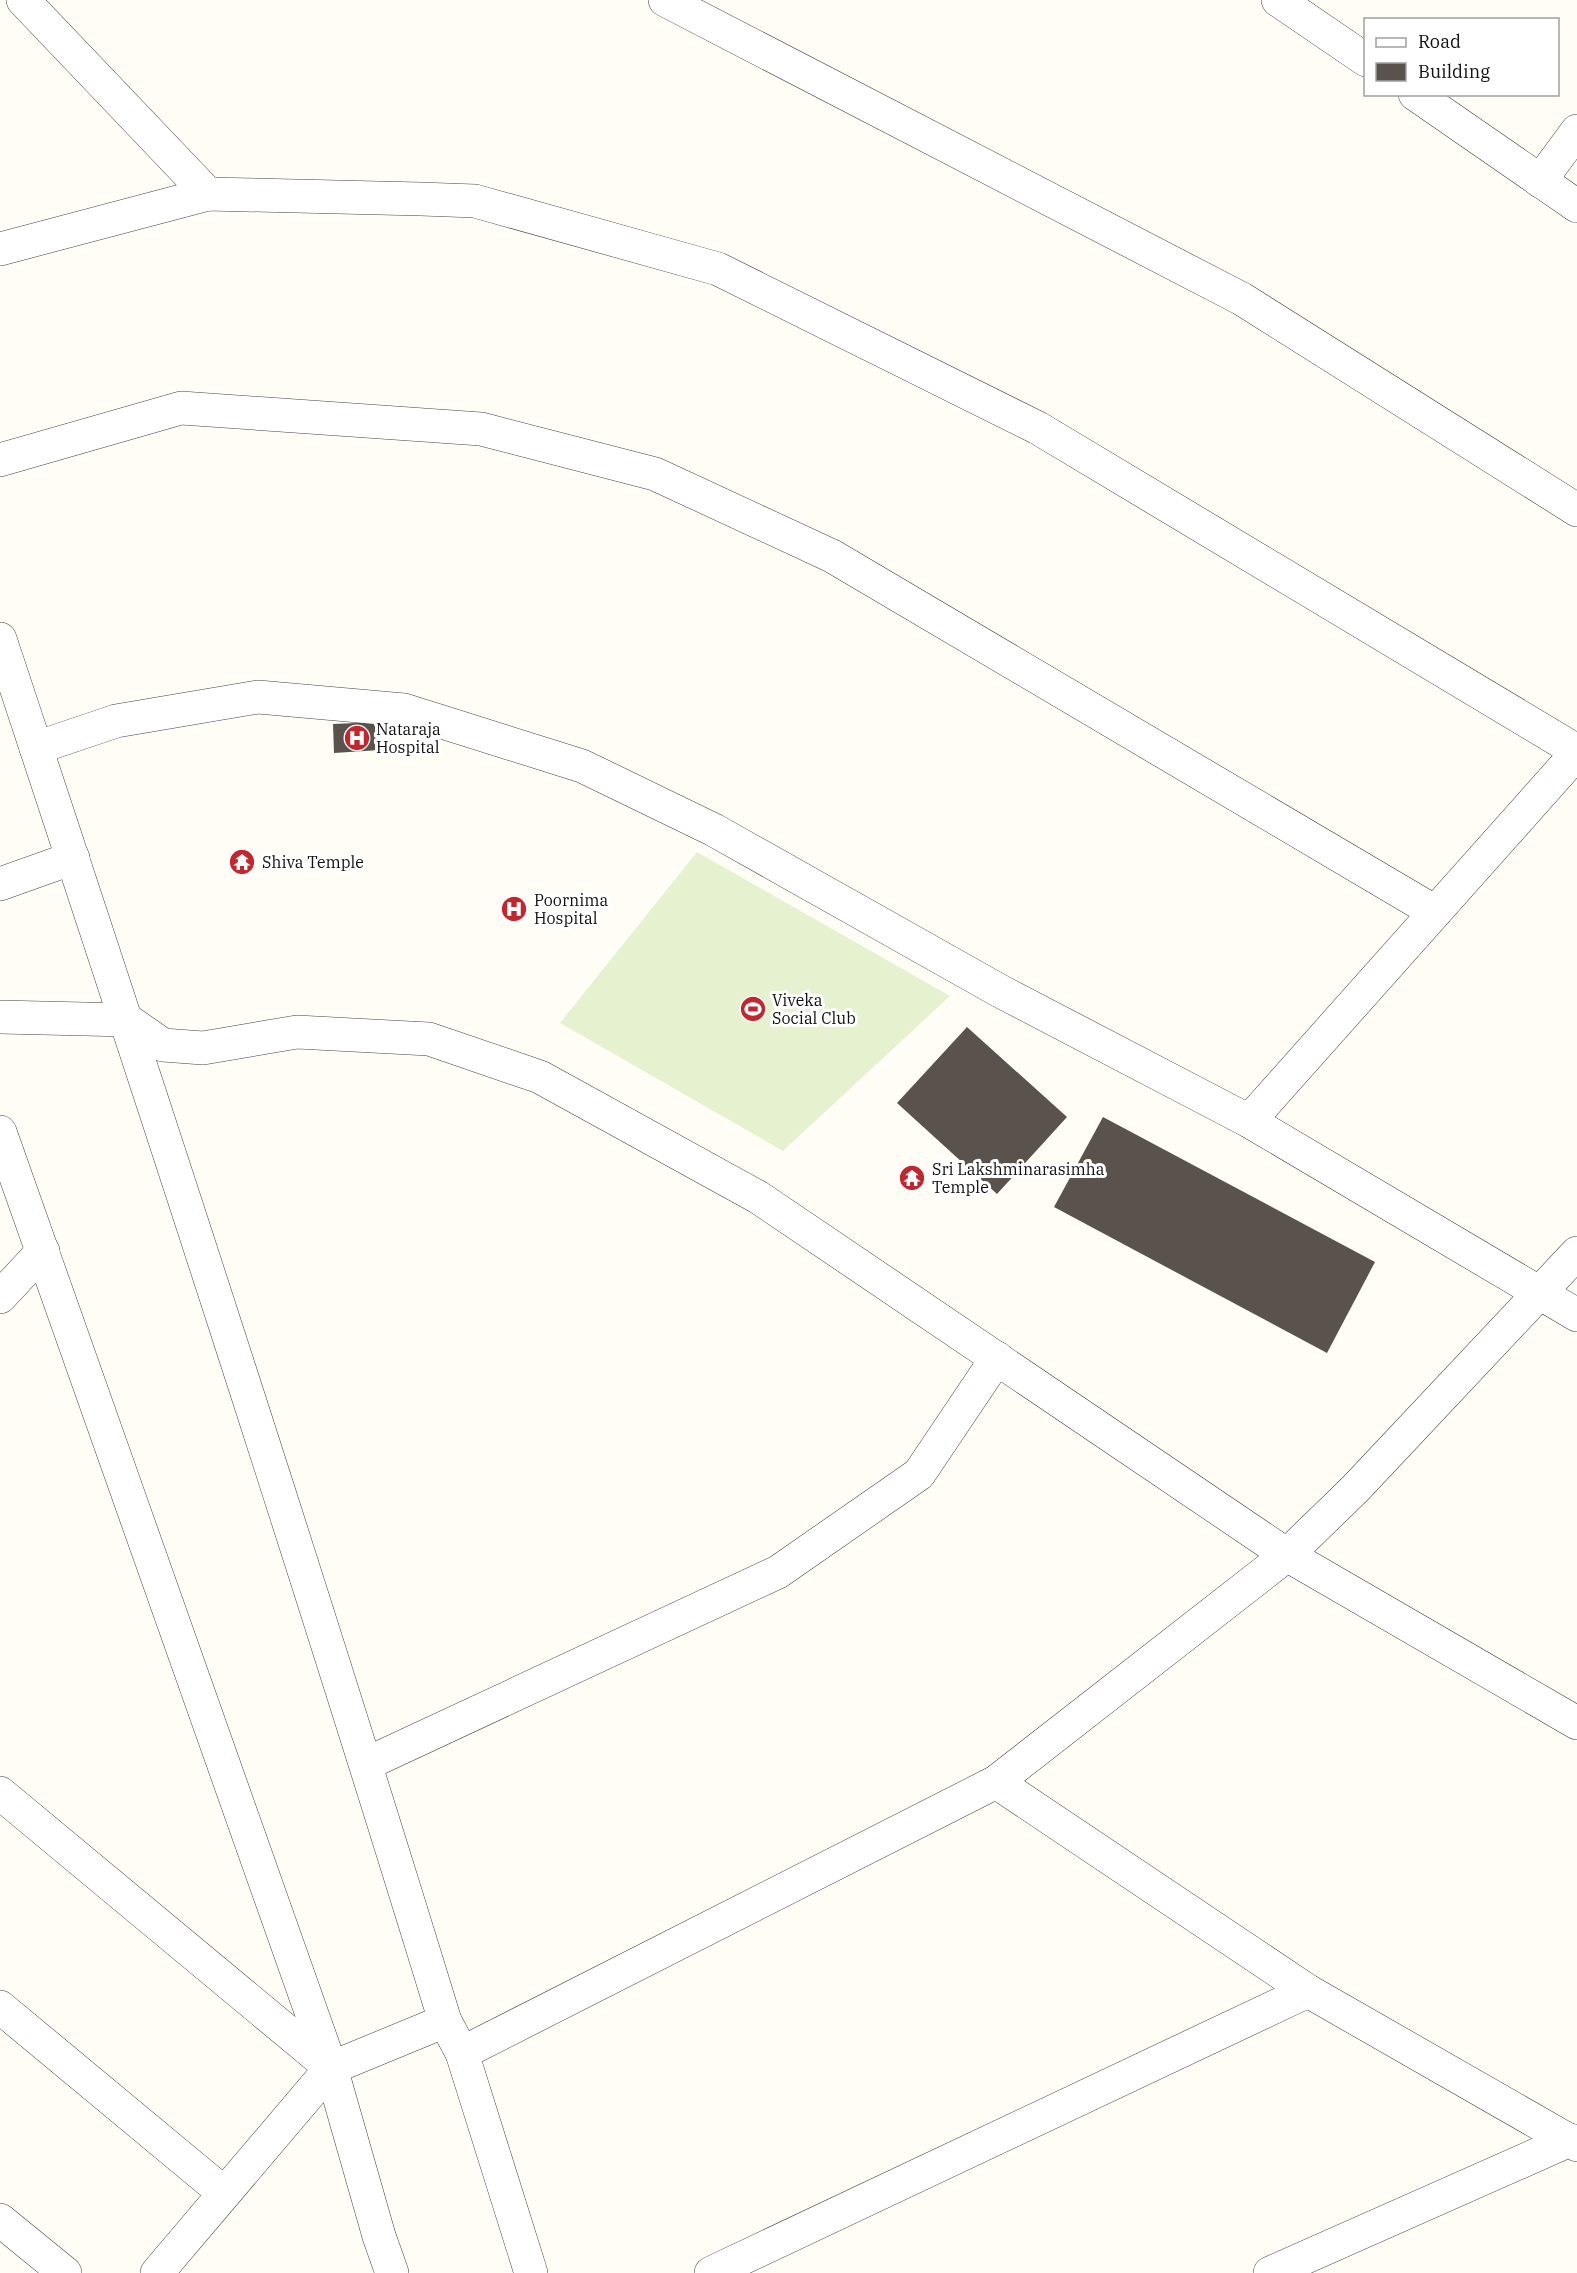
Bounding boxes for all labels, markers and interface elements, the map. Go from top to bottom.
legend [1364,18,1559,96]
text: Road [1418,30,1461,53]
text: Building [1418,60,1490,83]
place label: Nataraja Hospital [376,719,441,757]
hospital icon: Nataraja Hospital [342,723,372,753]
temple icon: Shiva Temple [227,847,257,877]
place label: Shiva Temple [262,852,364,872]
place label: Poornima Hospital [534,890,608,928]
hospital icon: Poornima Hospital [499,894,529,924]
place label: Viveka Social Club [772,990,856,1028]
sports icon: Viveka Social Club [738,994,768,1024]
place label: Sri Lakshminarasimha Temple [932,1159,1105,1197]
temple icon: Sri Lakshminarasimha Temple [897,1163,927,1193]

